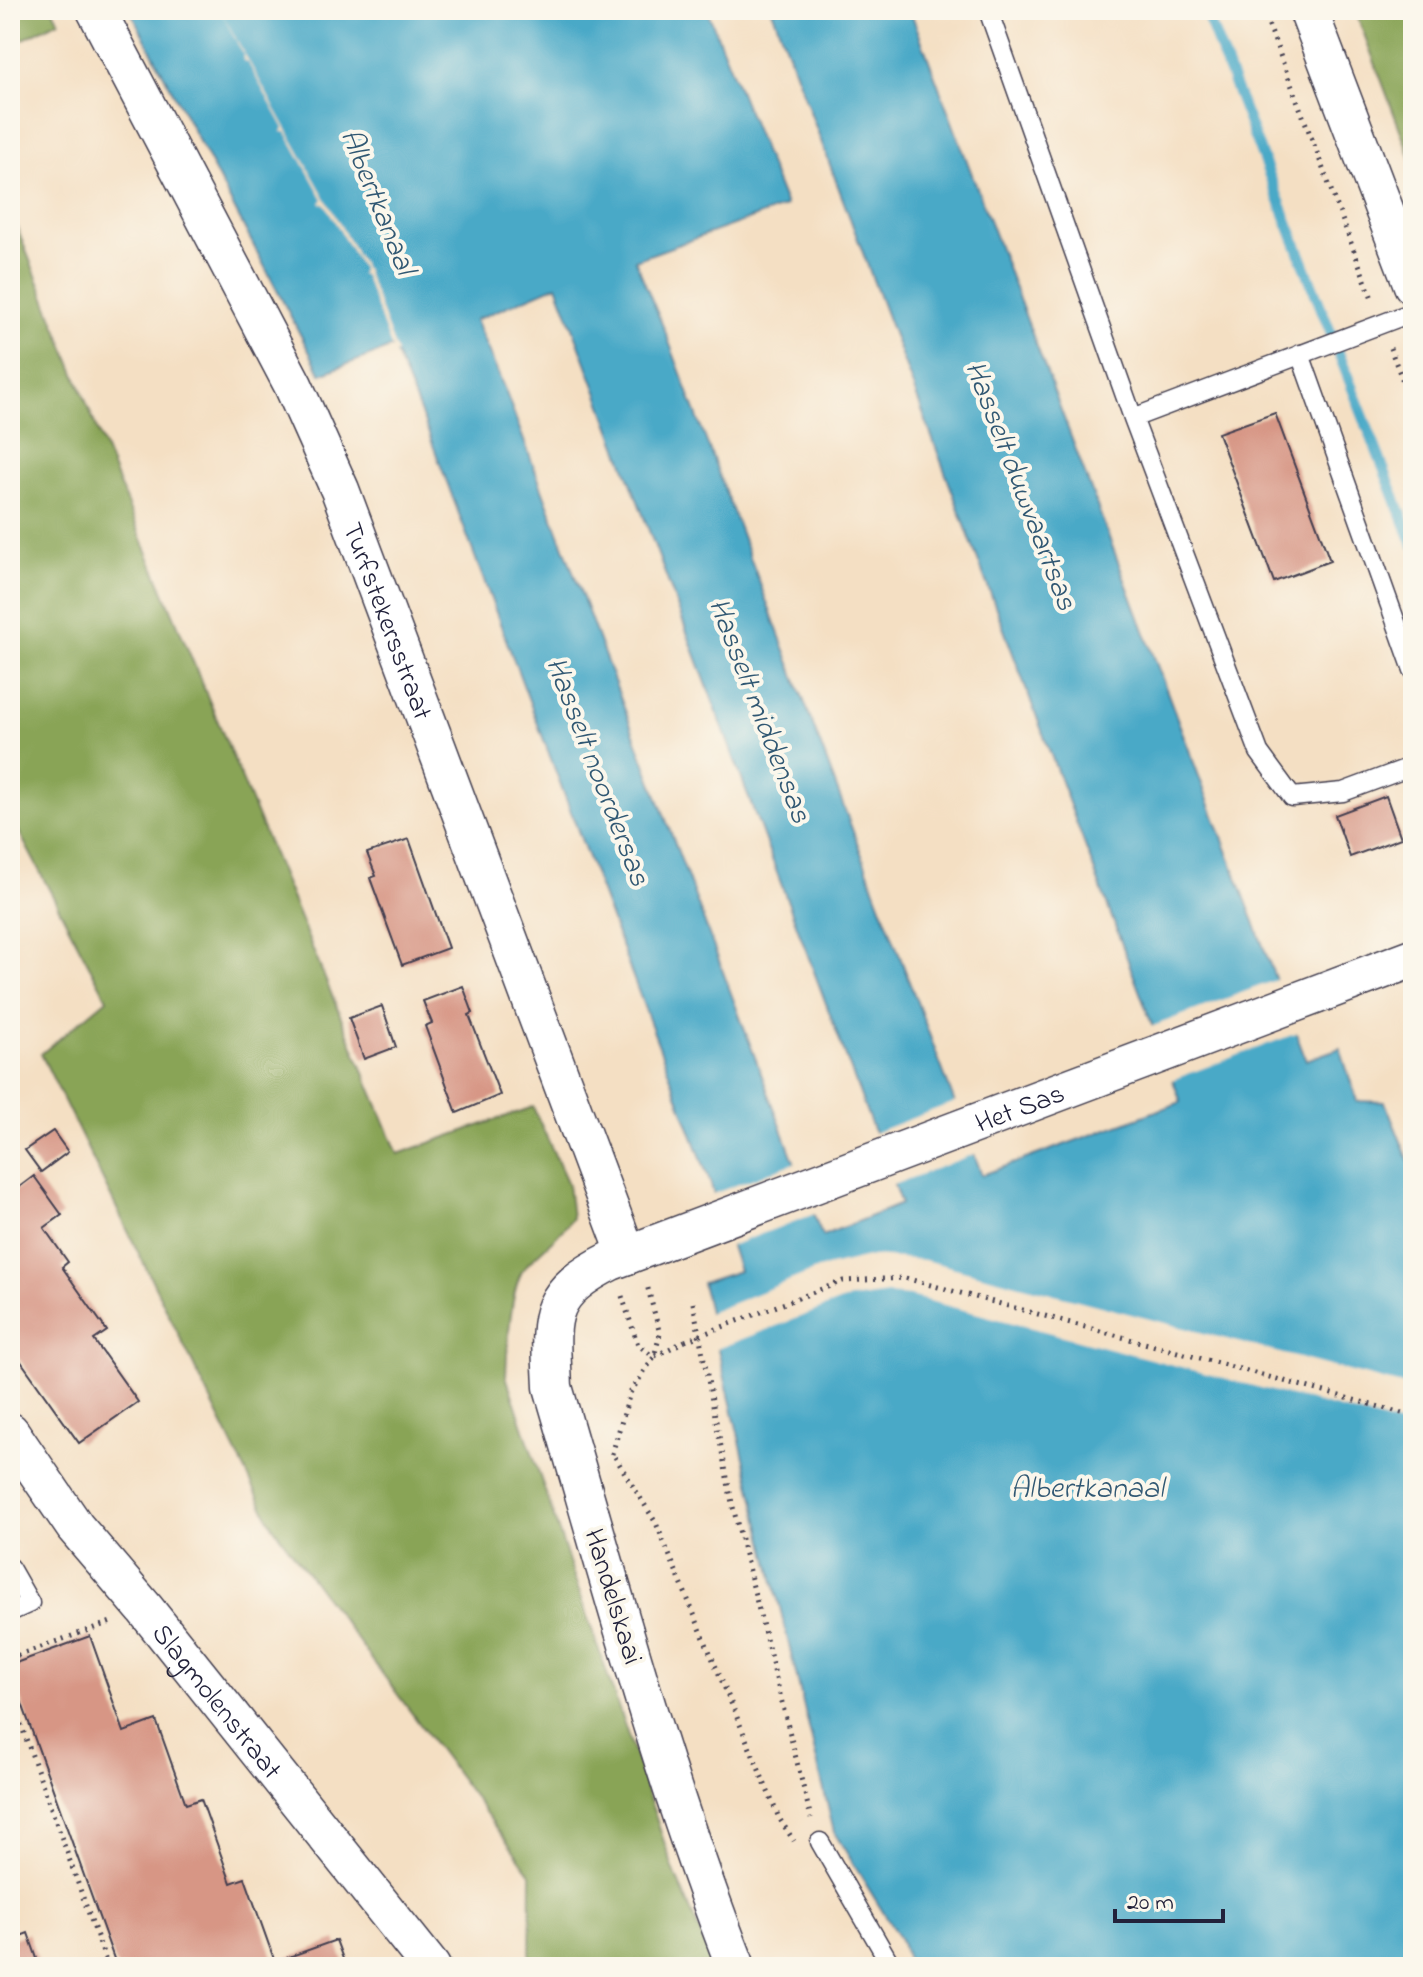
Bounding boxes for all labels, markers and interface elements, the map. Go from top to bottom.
water label: Albertkanaal [327,123,427,285]
water label: Hasselt duwvaartsas [951,355,1087,618]
street label: Turfstekersstraat [330,517,441,726]
water label: Hasselt middensas [695,592,822,831]
water label: Hasselt noordersas [532,651,660,894]
street label: Het Sas [970,1075,1071,1146]
water label: Albertkanaal [1010,1468,1168,1512]
street label: Handelskaai [572,1524,652,1670]
street label: Slagmolenstraat [140,1616,290,1789]
scale bar [1115,1873,1223,1923]
text: 20 m [1127,1886,1174,1921]

